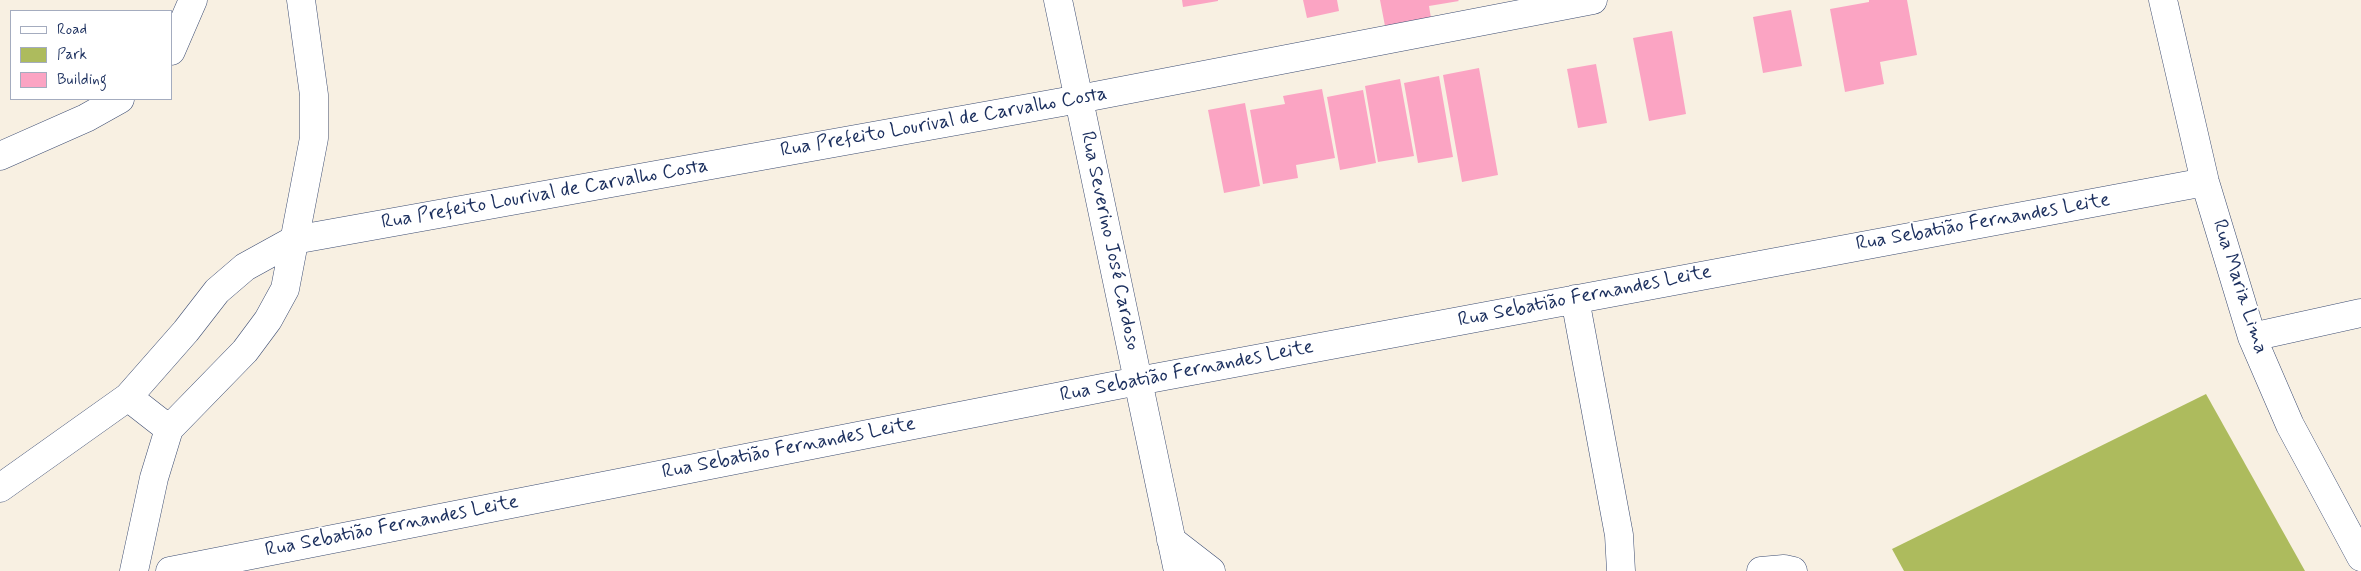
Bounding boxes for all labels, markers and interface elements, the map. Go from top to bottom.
legend [10,10,172,100]
text: Road [57,20,87,40]
text: Park [57,45,87,65]
text: Building [57,70,107,90]
street label: Rua Prefeito Lourival de Carvalho Costa [779,82,1109,164]
street label: Rua Severino José Cardoso [1074,129,1144,353]
street label: Rua Prefeito Lourival de Carvalho Costa [380,154,710,236]
street label: Rua Sebatião Fernandes Leite [1854,189,2112,257]
street label: Rua Maria Lima [2206,217,2272,357]
street label: Rua Sebatião Fernandes Leite [1456,261,1714,333]
street label: Rua Sebatião Fernandes Leite [1058,336,1316,408]
street label: Rua Sebatião Fernandes Leite [660,413,918,485]
street label: Rua Sebatião Fernandes Leite [263,491,521,563]

